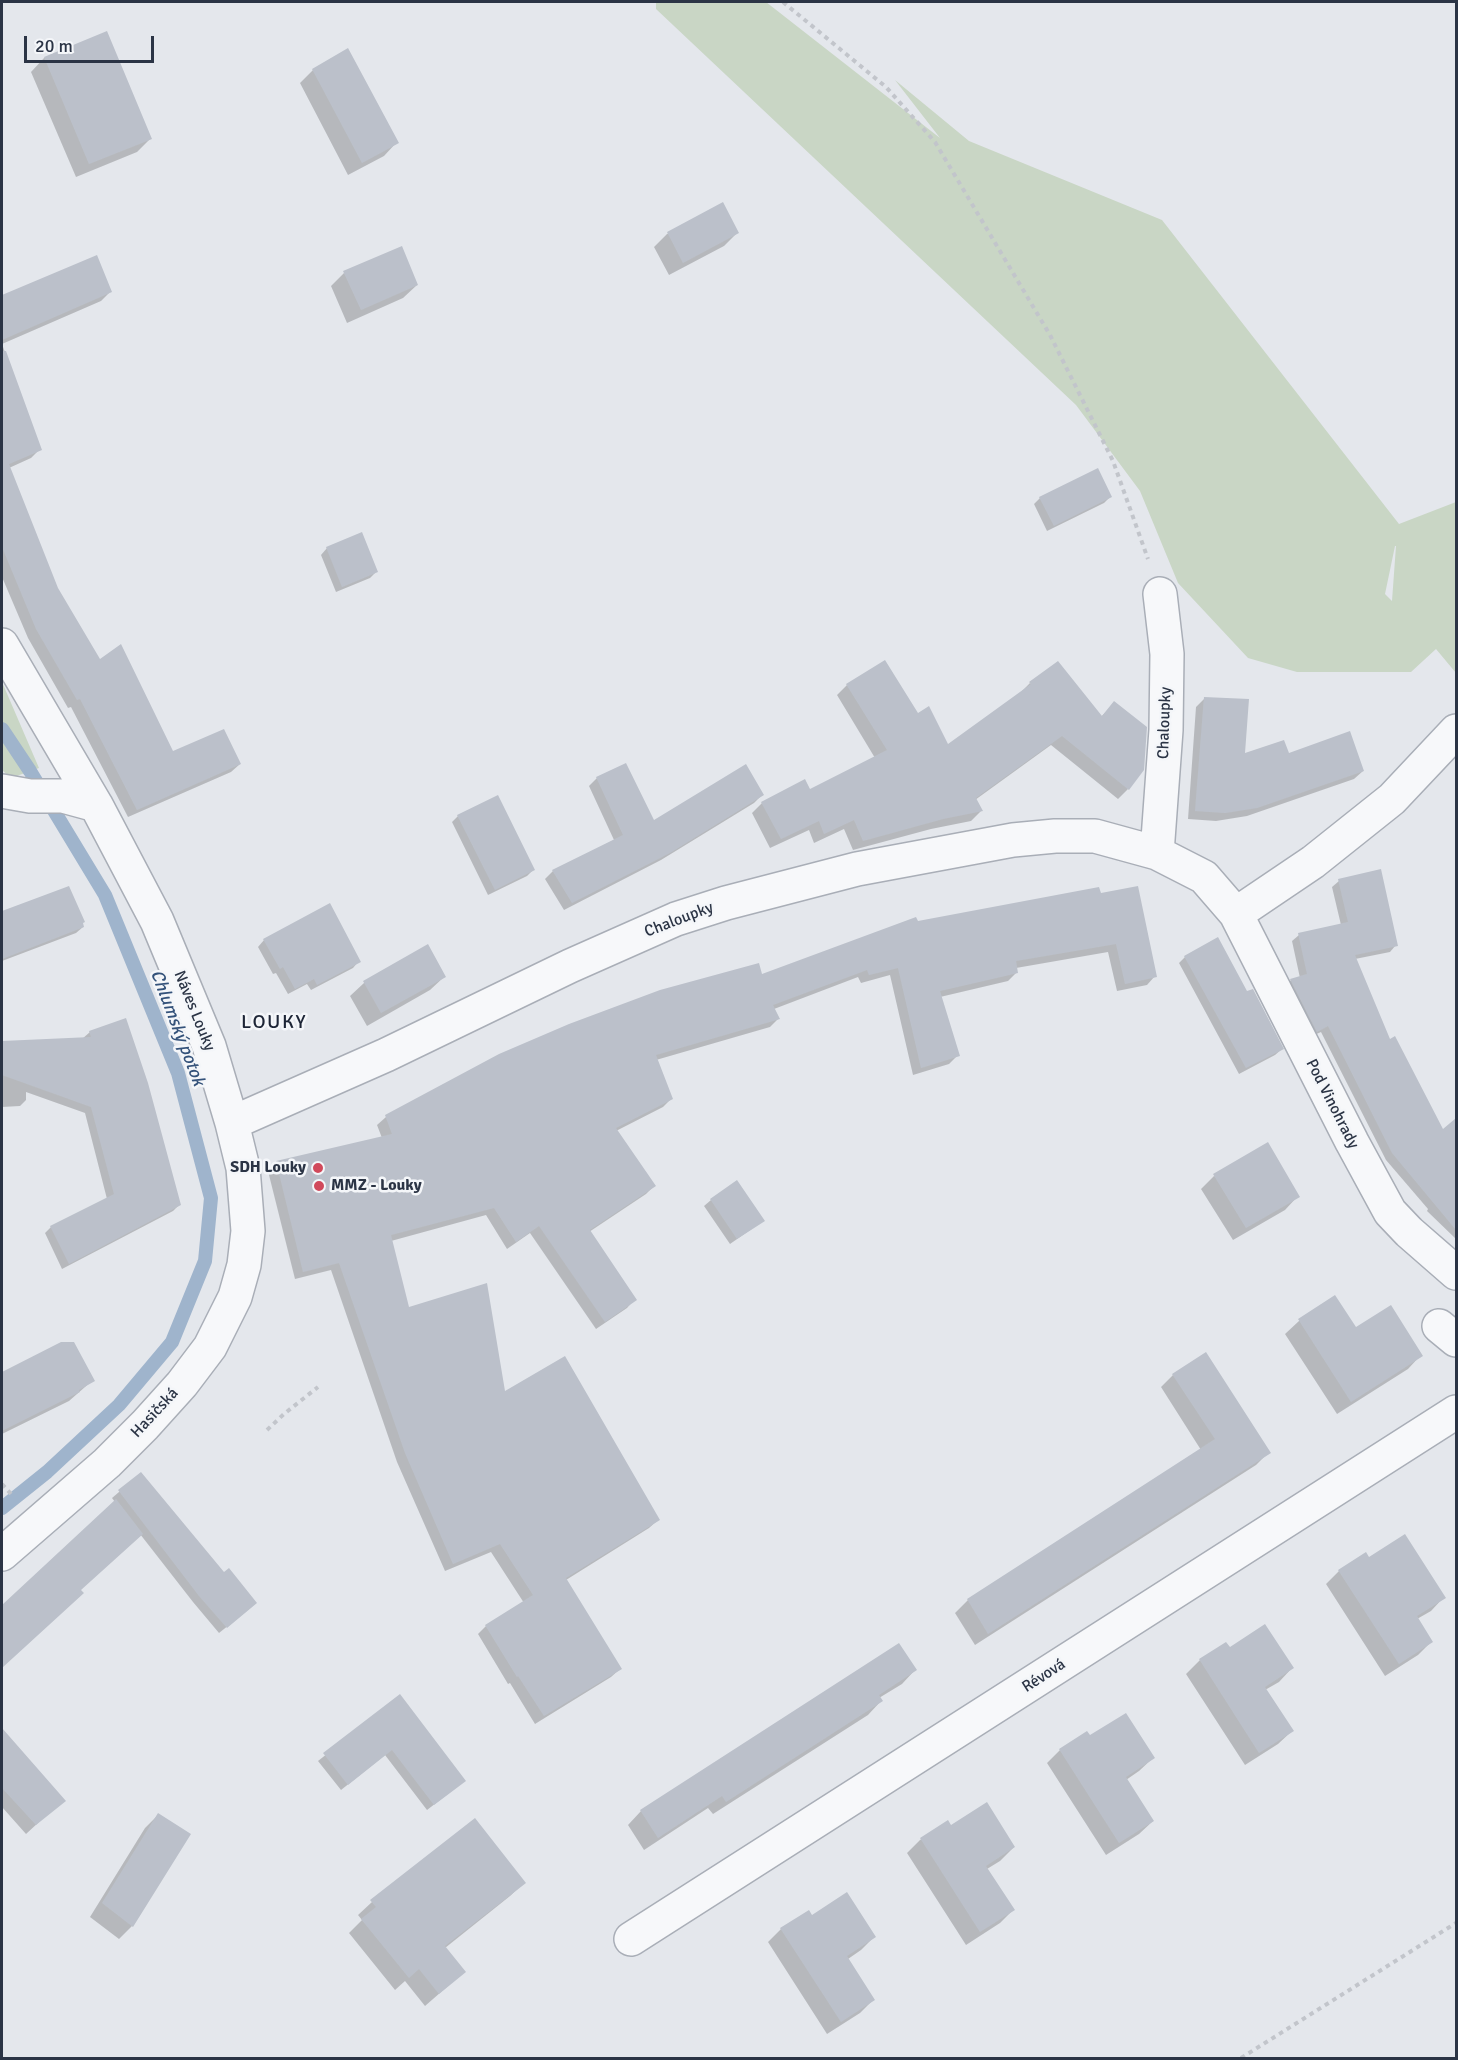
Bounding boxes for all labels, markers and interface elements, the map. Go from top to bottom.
scale bar [27,24,158,62]
text: 20 m [35,35,73,57]
street label: Chaloupky [1154,687,1176,759]
street label: Chaloupky [642,898,716,942]
water label: Chlumský potok [145,967,209,1089]
street label: Náves Louky [169,968,219,1054]
district label: LOUKY [241,1011,307,1035]
street label: Pod Vinohrady [1301,1056,1363,1152]
place label: SDH Louky [230,1158,306,1178]
marker: SDH Louky [311,1161,325,1175]
place label: MMZ - Louky [331,1176,422,1196]
marker: MMZ - Louky [312,1179,326,1193]
street label: Hasičská [127,1384,183,1442]
street label: Révová [1019,1655,1069,1697]

